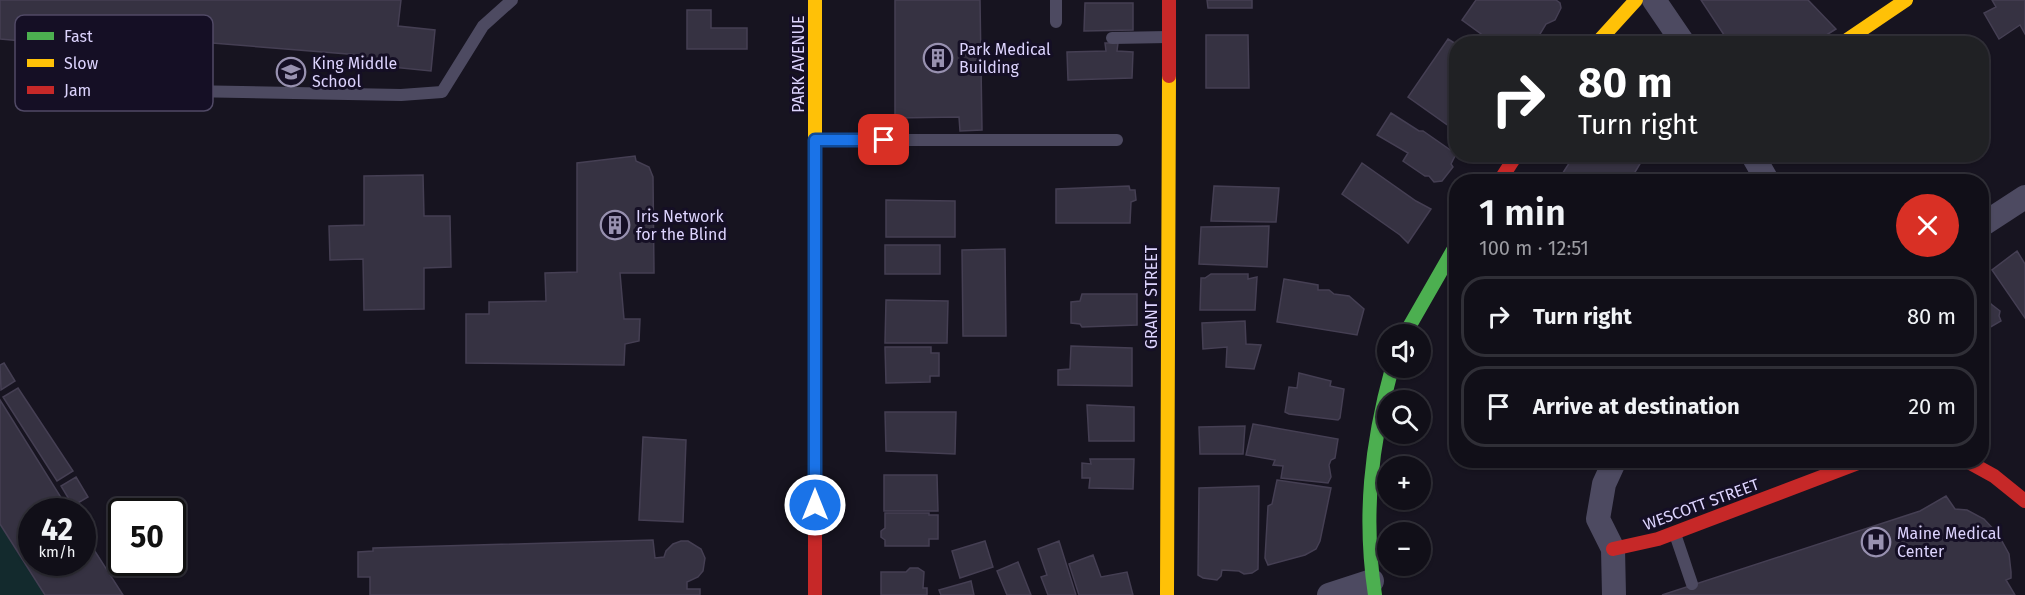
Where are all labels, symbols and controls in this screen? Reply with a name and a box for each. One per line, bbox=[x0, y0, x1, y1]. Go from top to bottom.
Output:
legend bbox=[15, 15, 213, 111]
street label: PARK AVENUE bbox=[789, 15, 808, 113]
text: Fast bbox=[64, 27, 93, 46]
place label: Park Medical Building bbox=[959, 40, 1051, 77]
building icon: Park Medical Building bbox=[922, 42, 954, 74]
text: Slow bbox=[64, 54, 99, 73]
place label: King Middle School bbox=[312, 54, 397, 91]
school or university icon: King Middle School bbox=[275, 56, 307, 88]
text: 80 m bbox=[1578, 58, 1672, 108]
icon: right bbox=[1479, 60, 1557, 138]
text: Jam bbox=[64, 81, 91, 100]
text: Turn right bbox=[1578, 109, 1698, 141]
pin bbox=[858, 114, 909, 165]
icon: arrive bbox=[867, 123, 900, 156]
text: 1 min bbox=[1479, 191, 1566, 235]
button: close bbox=[1896, 194, 1959, 257]
place label: Iris Network for the Blind bbox=[636, 207, 727, 244]
building icon: Iris Network for the Blind bbox=[599, 209, 631, 241]
text: 100 m · 12:51 bbox=[1479, 236, 1589, 260]
street label: GRANT STREET bbox=[1142, 244, 1161, 349]
icon: right bbox=[1482, 300, 1515, 333]
text: Turn right bbox=[1533, 303, 1632, 330]
text: 80 m bbox=[1907, 303, 1956, 330]
map controls bbox=[1377, 324, 1431, 576]
button: sound bbox=[1377, 324, 1431, 378]
button: search bbox=[1377, 390, 1431, 444]
icon: arrive bbox=[1482, 390, 1515, 423]
text: Arrive at destination bbox=[1533, 393, 1740, 420]
text: 20 m bbox=[1908, 393, 1956, 420]
button: + bbox=[1377, 456, 1431, 510]
position arrow bbox=[783, 473, 847, 537]
street label: WESCOTT STREET bbox=[1641, 474, 1762, 534]
speed limit sign: 50 bbox=[108, 498, 186, 576]
text: 42 bbox=[41, 512, 73, 548]
button: − bbox=[1377, 522, 1431, 576]
place label: Maine Medical Center bbox=[1897, 524, 2001, 561]
hospital icon: Maine Medical Center bbox=[1860, 526, 1892, 558]
text: km/h bbox=[38, 543, 76, 561]

